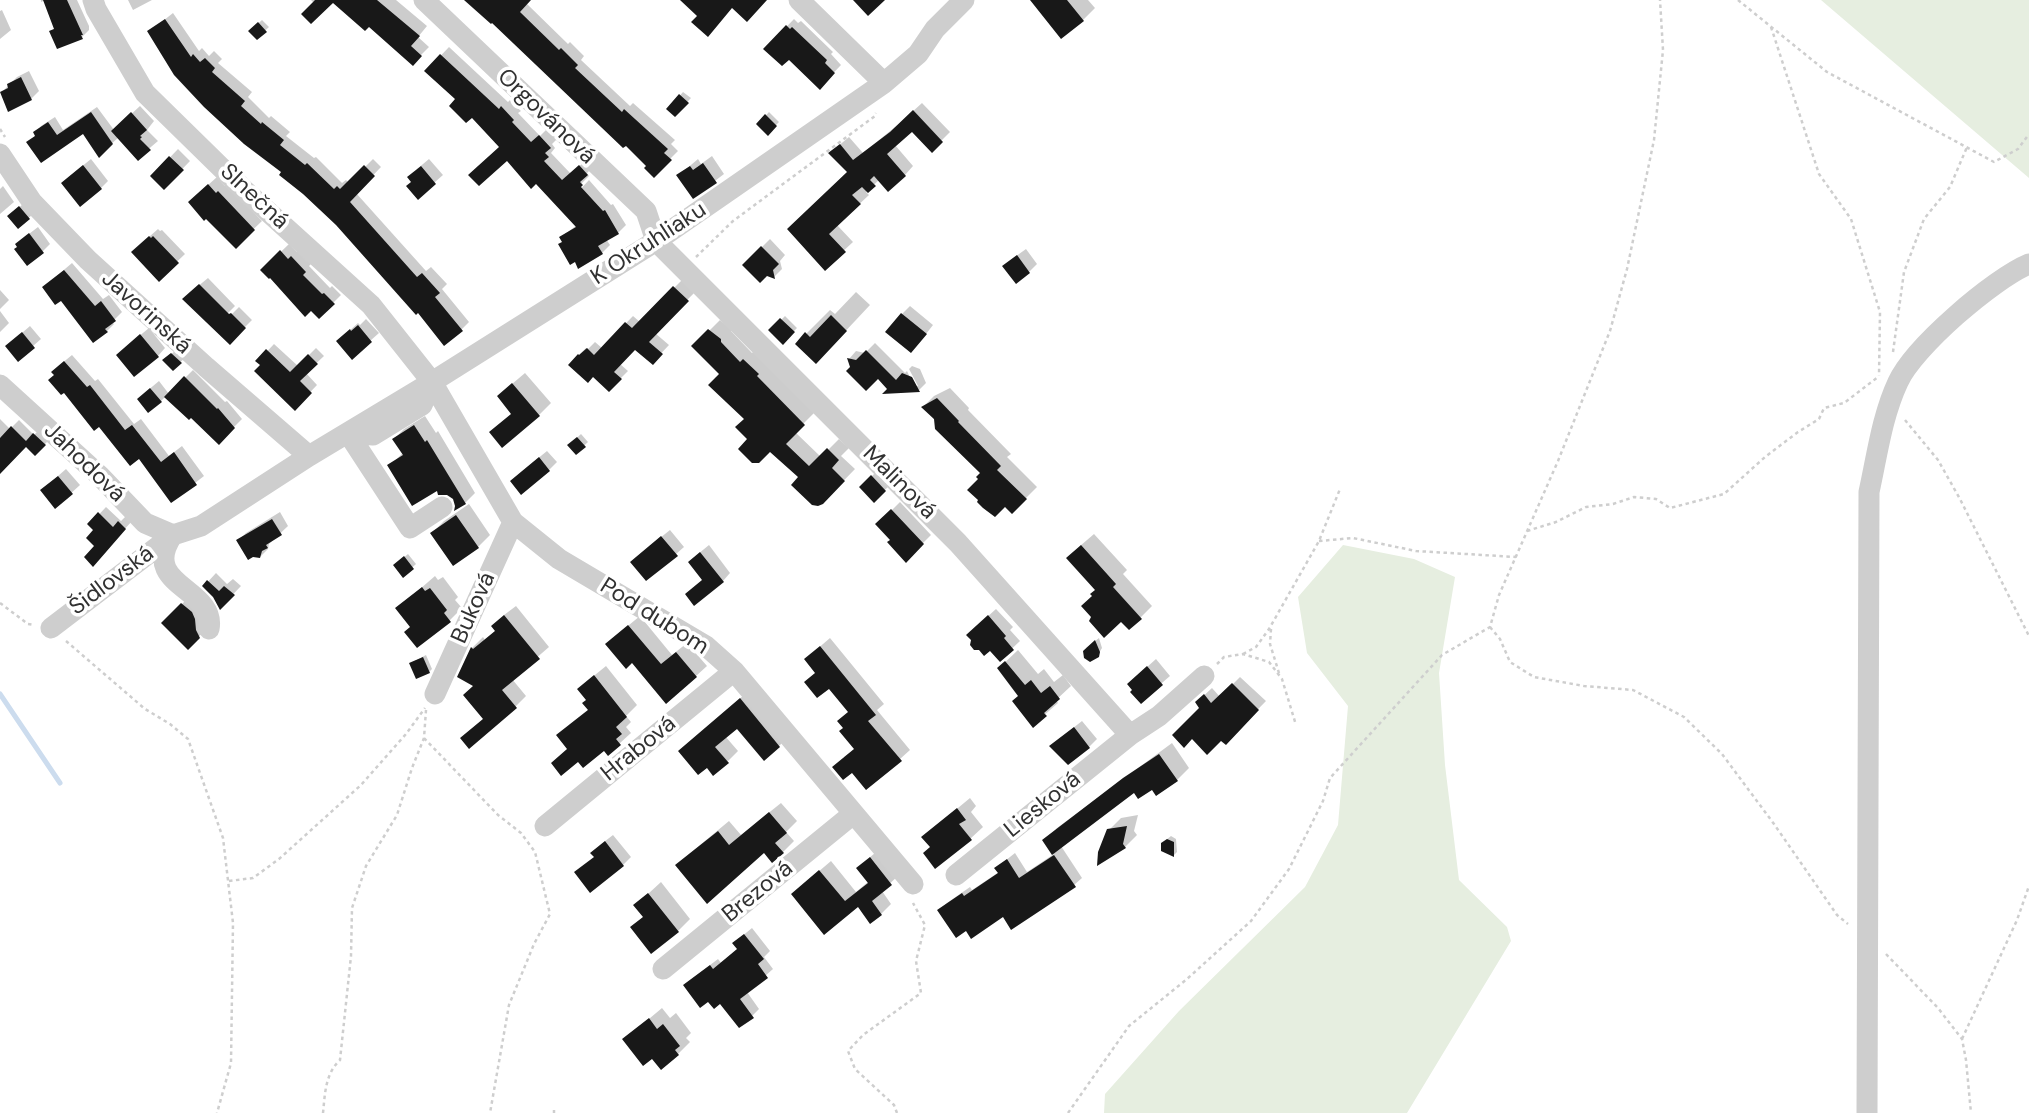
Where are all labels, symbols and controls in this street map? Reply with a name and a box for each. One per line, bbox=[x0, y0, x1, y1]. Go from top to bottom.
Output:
street label: Orgovánová bbox=[491, 63, 601, 171]
street label: Slnečná bbox=[214, 158, 294, 236]
street label: K Okruhliaku bbox=[586, 197, 712, 291]
street label: Javorinská bbox=[95, 265, 197, 361]
street label: Jahodová bbox=[38, 417, 130, 509]
street label: Malinová bbox=[856, 440, 942, 526]
street label: Šidlovská bbox=[64, 540, 160, 622]
street label: Buková bbox=[446, 568, 502, 648]
street label: Pod dubom bbox=[595, 573, 713, 661]
street label: Hrabová bbox=[596, 711, 682, 787]
street label: Liesková bbox=[999, 766, 1087, 844]
street label: Brezová bbox=[717, 855, 799, 929]

